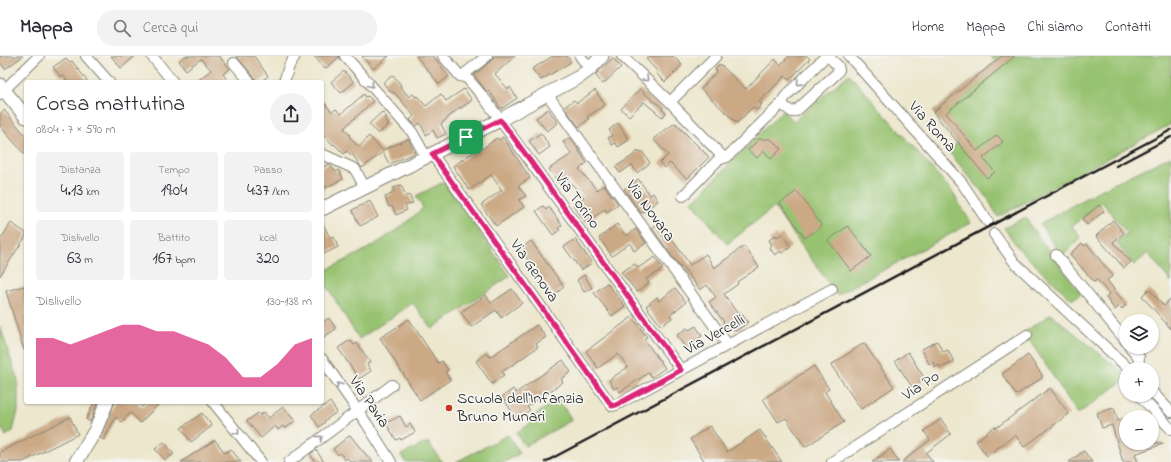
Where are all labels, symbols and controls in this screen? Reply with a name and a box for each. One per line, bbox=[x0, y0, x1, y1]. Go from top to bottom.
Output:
search box bbox=[97, 10, 377, 46]
text: Mappa bbox=[20, 14, 73, 41]
icon: search bbox=[111, 17, 133, 39]
text: Cerca qui bbox=[143, 17, 198, 39]
text: Home bbox=[912, 17, 944, 38]
text: Mappa bbox=[966, 17, 1005, 38]
text: Chi siamo bbox=[1027, 17, 1083, 38]
text: Contatti bbox=[1105, 17, 1151, 38]
one-way arrow bbox=[641, 74, 649, 82]
one-way arrow bbox=[796, 79, 804, 86]
one-way arrow bbox=[366, 81, 373, 88]
text: Corsa mattutina bbox=[36, 89, 185, 121]
button: share bbox=[270, 93, 312, 135]
street label: Via Roma bbox=[902, 95, 962, 158]
text: 08:04 · 7 × 590 m bbox=[36, 120, 116, 139]
pin bbox=[449, 120, 483, 154]
icon: arrive bbox=[455, 126, 477, 148]
text: Distanza bbox=[59, 162, 101, 178]
text: Tempo bbox=[158, 162, 190, 178]
text: Passo bbox=[254, 162, 282, 178]
street label: Via Torino bbox=[548, 167, 606, 234]
street label: Via Novara bbox=[619, 174, 681, 247]
text: 4.13 bbox=[60, 178, 83, 203]
text: 19:04 bbox=[161, 178, 187, 203]
text: 4:37 bbox=[247, 178, 269, 203]
text: km bbox=[83, 184, 100, 200]
text: /km bbox=[269, 184, 289, 200]
text: Dislivello bbox=[61, 230, 99, 246]
text: Battito bbox=[158, 230, 190, 246]
text: kcal bbox=[259, 230, 277, 246]
street label: Via Genova bbox=[503, 234, 565, 307]
text: 63 bbox=[67, 246, 82, 271]
text: 167 bbox=[153, 246, 172, 271]
text: 320 bbox=[257, 246, 279, 271]
text: m bbox=[82, 252, 93, 268]
text: bpm bbox=[172, 252, 195, 268]
text: Dislivello bbox=[36, 292, 81, 311]
text: 130–138 m bbox=[265, 292, 312, 311]
street label: Via Vercelli bbox=[679, 308, 750, 362]
map controls bbox=[1119, 314, 1159, 450]
button: layers bbox=[1119, 314, 1159, 354]
button: + bbox=[1119, 362, 1159, 402]
street label: Via Po bbox=[897, 365, 945, 408]
street label: Via Pavia bbox=[342, 370, 395, 433]
one-way arrow bbox=[337, 382, 344, 389]
place label: Scuola dell'Infanzia Bruno Munari bbox=[456, 387, 584, 429]
marker: Scuola dell'Infanzia Bruno Munari bbox=[444, 403, 454, 413]
button: − bbox=[1119, 410, 1159, 450]
one-way arrow bbox=[232, 427, 239, 435]
one-way arrow bbox=[316, 436, 323, 443]

